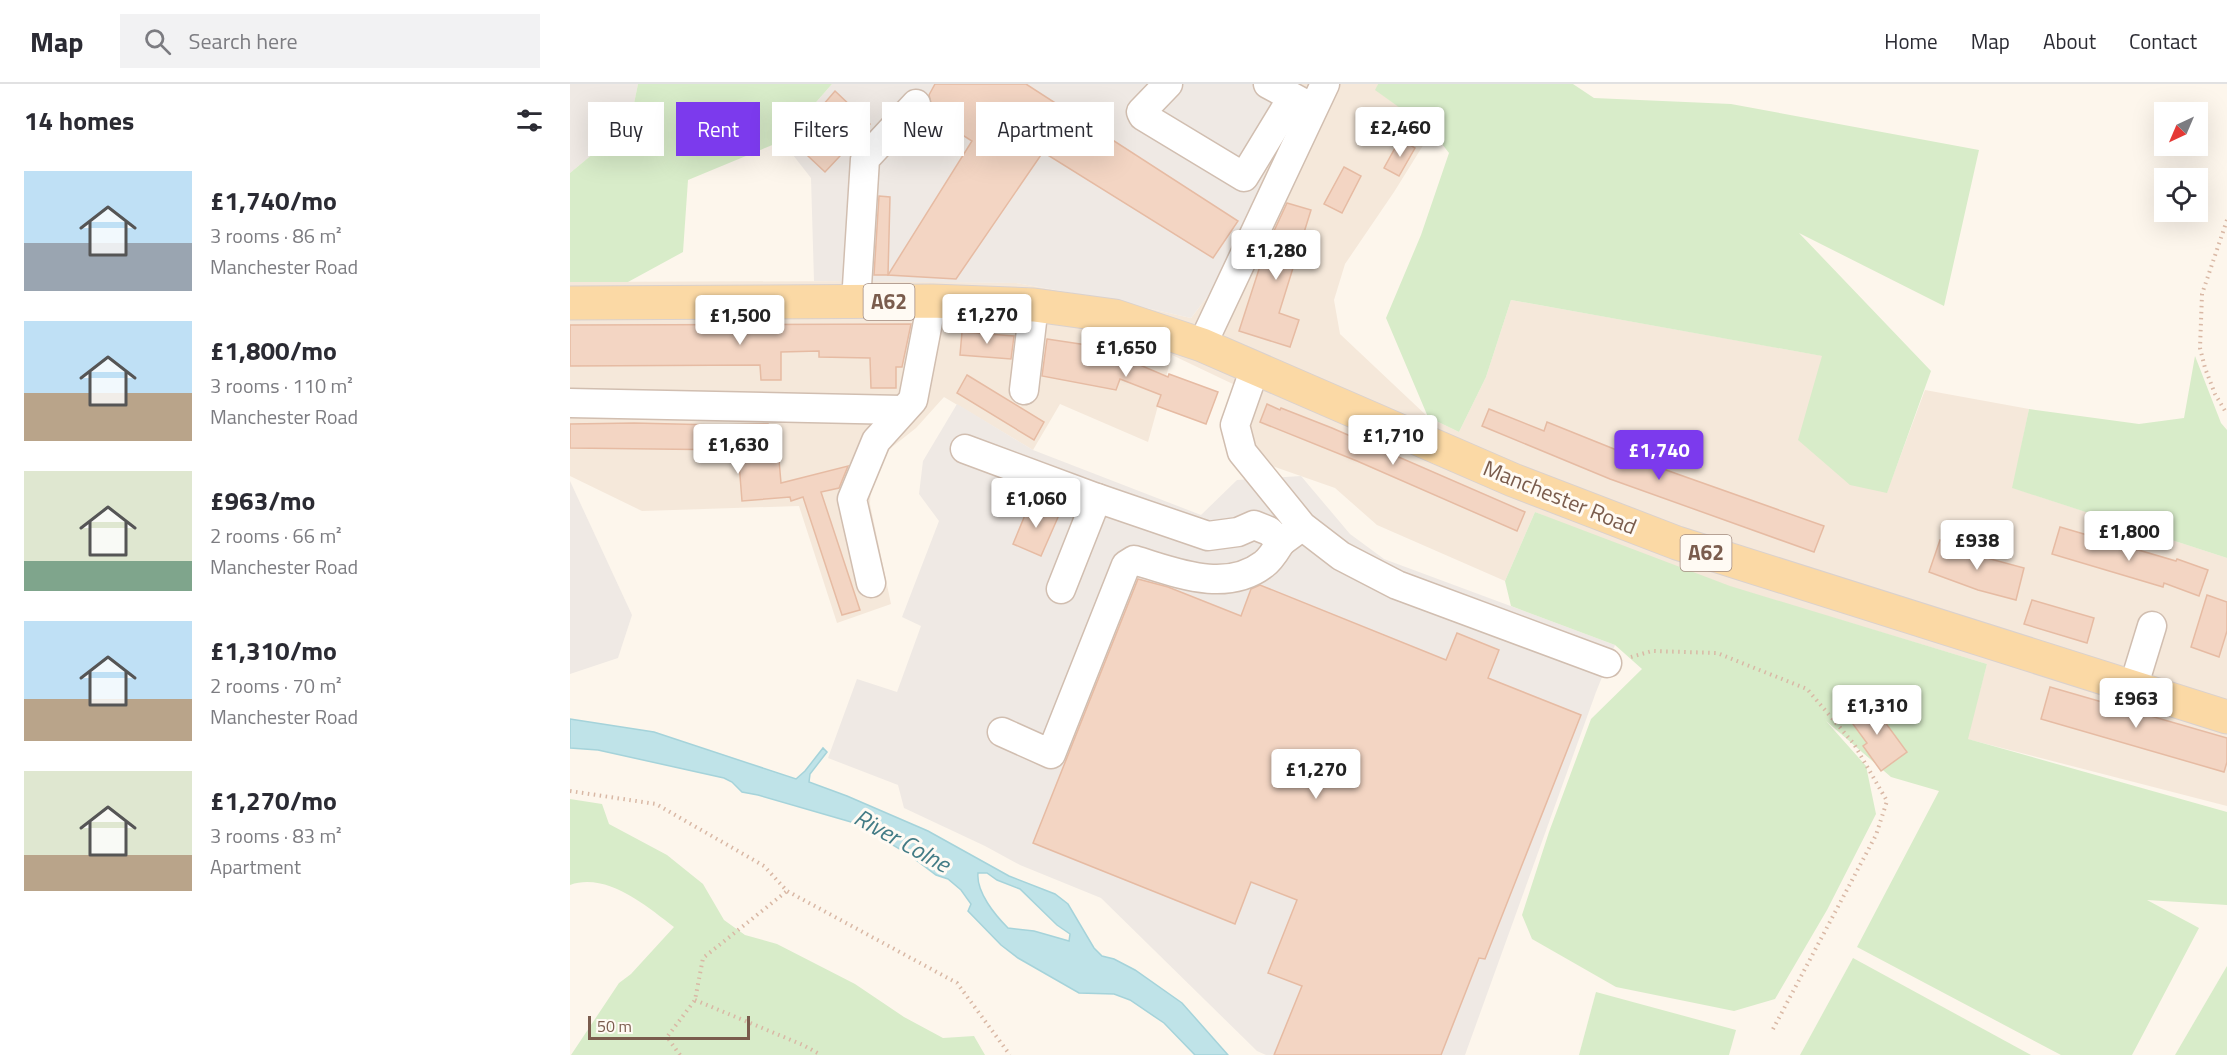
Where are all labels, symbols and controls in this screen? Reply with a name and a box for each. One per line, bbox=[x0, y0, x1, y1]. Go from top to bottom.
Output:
search box bbox=[120, 14, 540, 68]
text: Map bbox=[30, 20, 84, 63]
text: Search here bbox=[189, 24, 298, 58]
icon: search bbox=[141, 25, 174, 58]
text: Home bbox=[1884, 25, 1938, 57]
text: Map bbox=[1971, 25, 2010, 57]
text: About bbox=[2043, 25, 2096, 57]
text: Contact bbox=[2129, 25, 2197, 57]
text: 14 homes bbox=[24, 101, 134, 140]
chip: Buy bbox=[588, 102, 664, 156]
chip: Rent bbox=[676, 102, 760, 156]
chip: Filters bbox=[772, 102, 870, 156]
chip: New bbox=[882, 102, 964, 156]
chip: Apartment bbox=[976, 102, 1114, 156]
north arrow bbox=[2154, 102, 2208, 156]
map controls bbox=[2154, 102, 2208, 222]
icon: filters bbox=[513, 104, 546, 137]
pin: £2,460 bbox=[1351, 107, 1449, 158]
text: £2,460 bbox=[1369, 111, 1431, 142]
button: locate bbox=[2154, 168, 2208, 222]
text: £1,740/mo bbox=[210, 181, 337, 220]
icon: home bbox=[72, 195, 144, 267]
text: 3 rooms · 86 m² bbox=[210, 220, 342, 251]
pin: £1,280 bbox=[1227, 230, 1325, 281]
text: £1,280 bbox=[1245, 234, 1307, 265]
text: Manchester Road bbox=[210, 251, 358, 282]
road number: A62 bbox=[864, 284, 914, 320]
pin: £1,270 bbox=[938, 294, 1036, 345]
pin: £1,500 bbox=[691, 295, 789, 346]
text: £1,270 bbox=[956, 298, 1018, 329]
text: £1,500 bbox=[709, 299, 771, 330]
pin: £1,650 bbox=[1077, 327, 1175, 378]
text: £1,800/mo bbox=[210, 331, 337, 370]
text: £1,650 bbox=[1095, 331, 1157, 362]
icon: home bbox=[72, 345, 144, 417]
text: 3 rooms · 110 m² bbox=[210, 370, 353, 401]
text: Manchester Road bbox=[210, 401, 358, 432]
pin: £1,710 bbox=[1344, 415, 1442, 466]
text: £1,710 bbox=[1362, 419, 1424, 450]
pin: £1,630 bbox=[689, 424, 787, 475]
text: £1,630 bbox=[707, 428, 769, 459]
pin: £1,740 bbox=[1610, 430, 1708, 481]
text: £1,740 bbox=[1628, 434, 1690, 465]
street label: Manchester Road bbox=[1478, 451, 1642, 543]
pin: £1,060 bbox=[987, 478, 1085, 529]
text: £963/mo bbox=[210, 481, 315, 520]
text: £1,060 bbox=[1005, 482, 1067, 513]
icon: home bbox=[72, 495, 144, 567]
pin: £1,800 bbox=[2080, 511, 2178, 562]
text: £1,800 bbox=[2098, 515, 2160, 546]
text: 2 rooms · 66 m² bbox=[210, 520, 342, 551]
pin: £938 bbox=[1941, 520, 2013, 571]
text: £938 bbox=[1955, 524, 1999, 555]
road number: A62 bbox=[1680, 535, 1732, 571]
text: Manchester Road bbox=[210, 551, 358, 582]
text: £1,310/mo bbox=[210, 631, 337, 670]
icon: home bbox=[72, 645, 144, 717]
text: 2 rooms · 70 m² bbox=[210, 670, 342, 701]
pin: £963 bbox=[2100, 678, 2172, 729]
text: £963 bbox=[2114, 682, 2158, 713]
pin: £1,310 bbox=[1828, 685, 1926, 736]
text: £1,310 bbox=[1846, 689, 1908, 720]
text: Manchester Road bbox=[210, 701, 358, 732]
pin: £1,270 bbox=[1267, 749, 1365, 800]
text: £1,270 bbox=[1285, 753, 1347, 784]
text: £1,270/mo bbox=[210, 781, 337, 820]
icon: home bbox=[72, 795, 144, 867]
water label: River Colne bbox=[848, 799, 959, 882]
text: 3 rooms · 83 m² bbox=[210, 820, 342, 851]
text: Apartment bbox=[210, 851, 301, 882]
scale bar bbox=[588, 1013, 750, 1040]
text: 50 m bbox=[597, 1014, 632, 1038]

